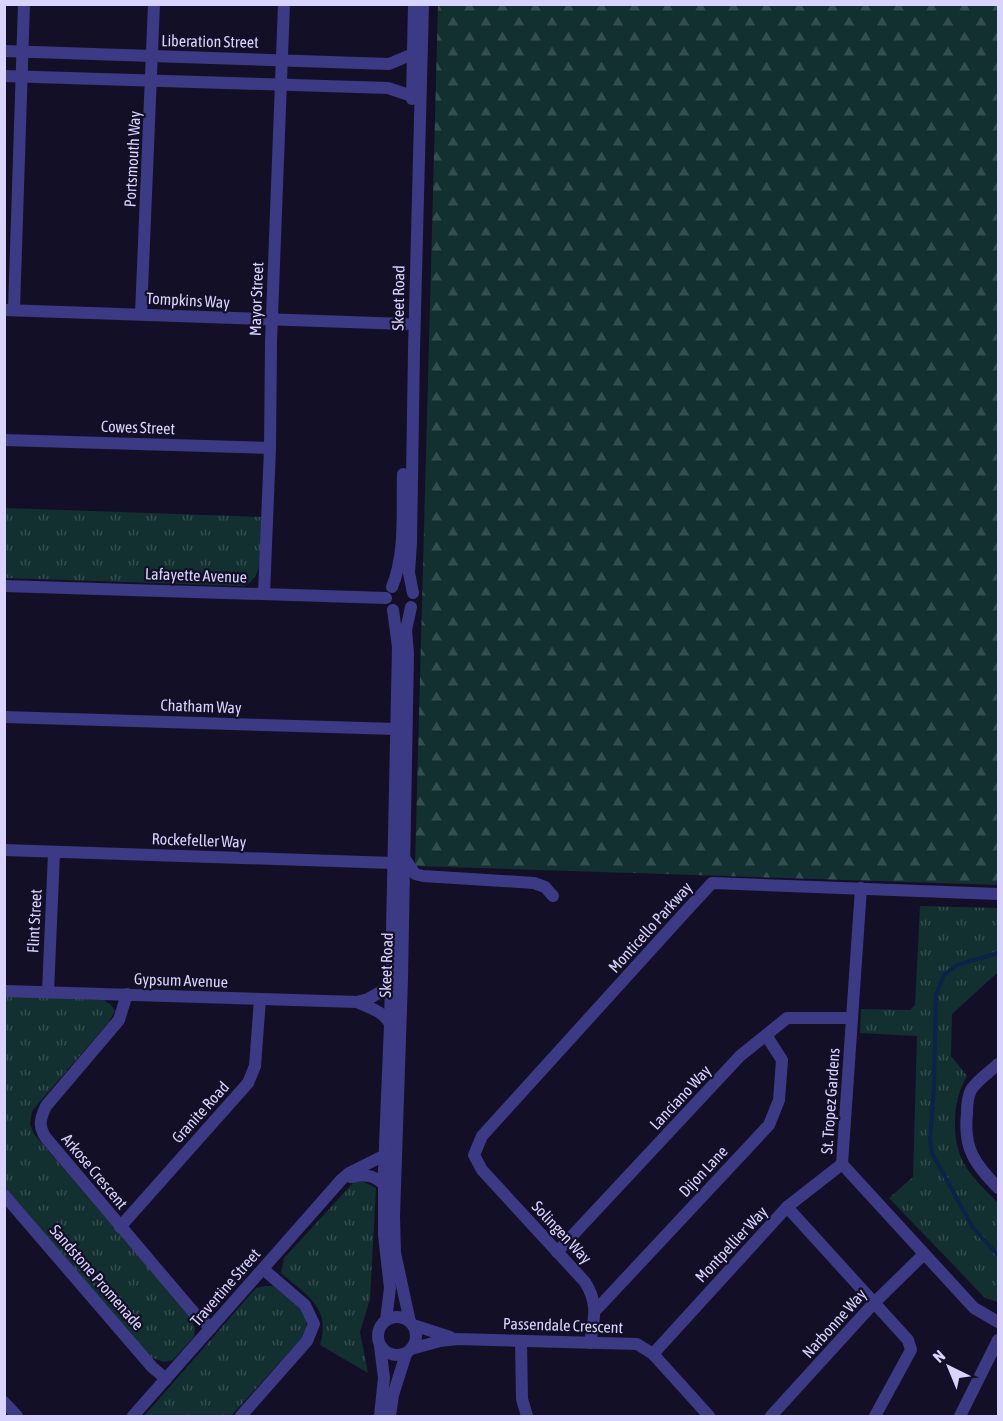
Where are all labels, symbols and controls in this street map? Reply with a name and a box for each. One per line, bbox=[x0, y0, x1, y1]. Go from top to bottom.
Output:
street label: Liberation Street bbox=[161, 31, 259, 51]
street label: Portsmouth Way bbox=[120, 110, 145, 208]
street label: Mayor Street bbox=[246, 261, 267, 336]
street label: Skeet Road bbox=[388, 265, 408, 331]
street label: Tompkins Way bbox=[146, 289, 231, 312]
street label: Cowes Street bbox=[101, 417, 176, 437]
street label: Lafayette Avenue bbox=[145, 564, 247, 587]
street label: Chatham Way bbox=[160, 696, 242, 717]
street label: Rockefeller Way bbox=[151, 829, 247, 852]
street label: Monticello Parkway bbox=[605, 878, 696, 977]
street label: Flint Street bbox=[23, 888, 45, 953]
street label: Skeet Road bbox=[376, 932, 396, 998]
street label: Gypsum Avenue bbox=[134, 969, 228, 992]
street label: St. Tropez Gardens bbox=[817, 1047, 844, 1155]
street label: Lanciano Way bbox=[646, 1061, 715, 1133]
street label: Granite Road bbox=[168, 1078, 232, 1146]
street label: Arkose Crescent bbox=[58, 1130, 132, 1212]
street label: Dijon Lane bbox=[675, 1142, 732, 1201]
street label: Solingen Way bbox=[528, 1197, 596, 1268]
street label: Montpellier Way bbox=[691, 1202, 772, 1286]
street label: Sandstone Promenade bbox=[46, 1221, 148, 1333]
street label: Travertine Street bbox=[186, 1244, 264, 1329]
street label: Narbonne Way bbox=[798, 1284, 871, 1362]
street label: Passendale Crescent bbox=[503, 1314, 624, 1336]
north arrow bbox=[919, 1337, 979, 1397]
text: N bbox=[929, 1346, 948, 1366]

